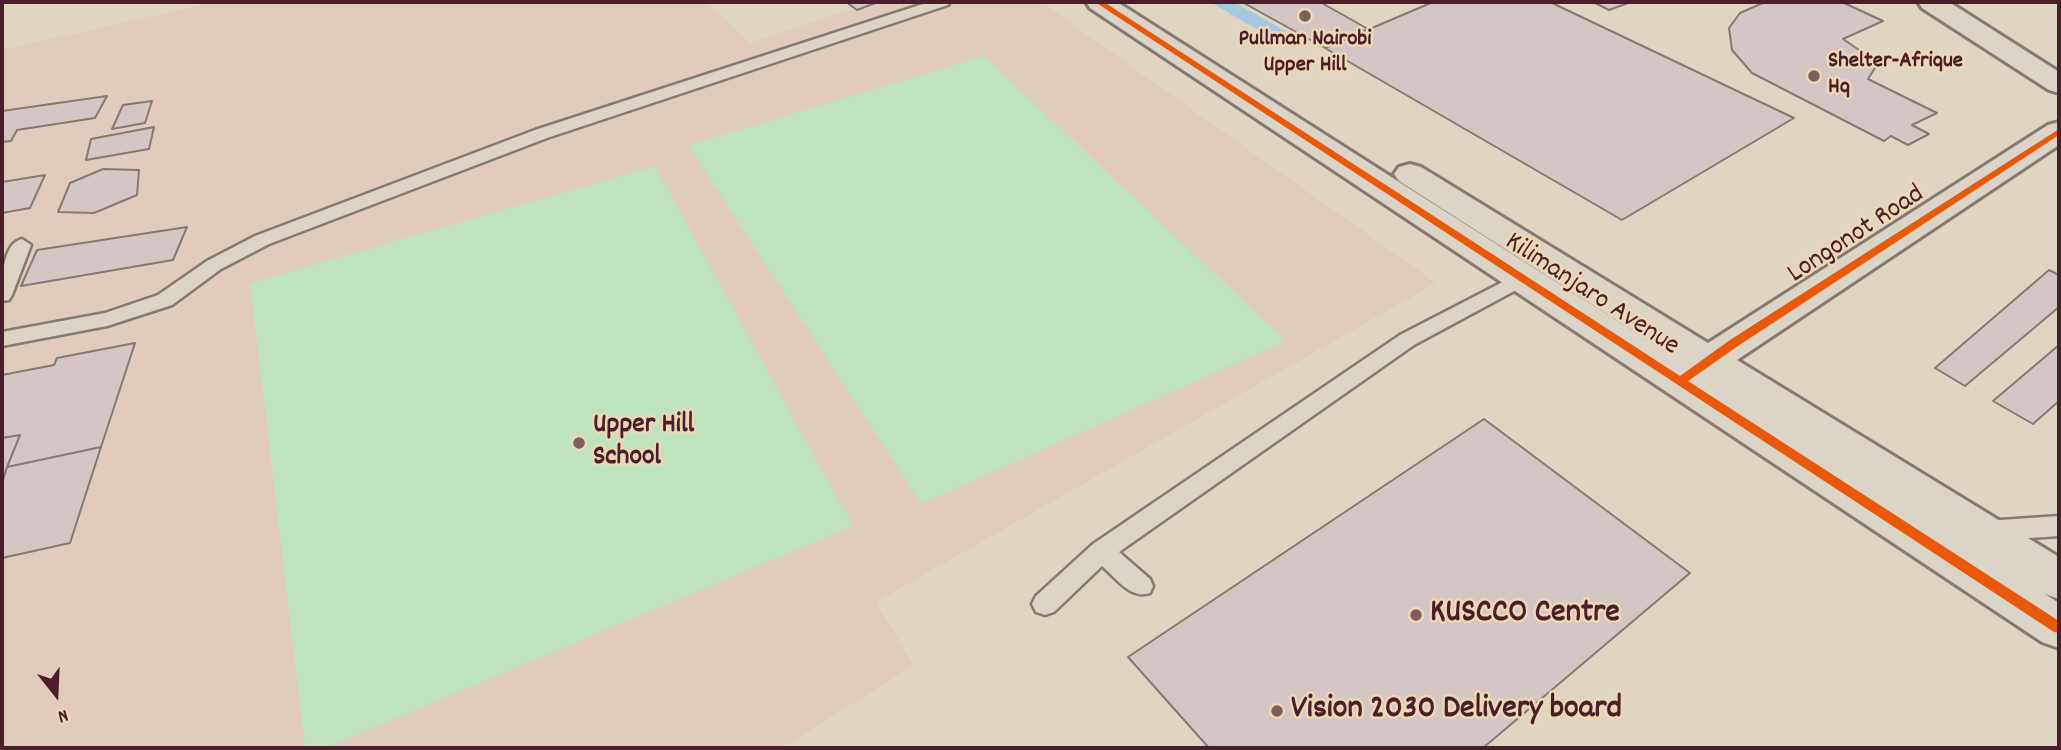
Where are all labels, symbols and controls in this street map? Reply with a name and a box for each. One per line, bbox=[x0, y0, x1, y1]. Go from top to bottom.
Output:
marker: Pullman Nairobi Upper Hill bbox=[1297, 8, 1313, 24]
place label: Pullman Nairobi Upper Hill bbox=[1238, 27, 1372, 81]
place label: Shelter-Afrique Hq bbox=[1828, 49, 1963, 103]
marker: Shelter-Afrique Hq bbox=[1806, 68, 1822, 84]
street label: Longonot Road bbox=[1782, 179, 1932, 293]
street label: Kilimanjaro Avenue bbox=[1497, 227, 1685, 365]
place label: Upper Hill School bbox=[593, 410, 694, 476]
marker: Upper Hill School bbox=[571, 435, 587, 451]
place label: KUSCCO Centre bbox=[1430, 595, 1620, 635]
marker: KUSCCO Centre bbox=[1408, 607, 1424, 623]
north arrow bbox=[21, 659, 91, 729]
place label: Vision 2030 Delivery board bbox=[1291, 691, 1622, 731]
text: N bbox=[54, 700, 71, 729]
marker: Vision 2030 Delivery board bbox=[1269, 703, 1285, 719]

